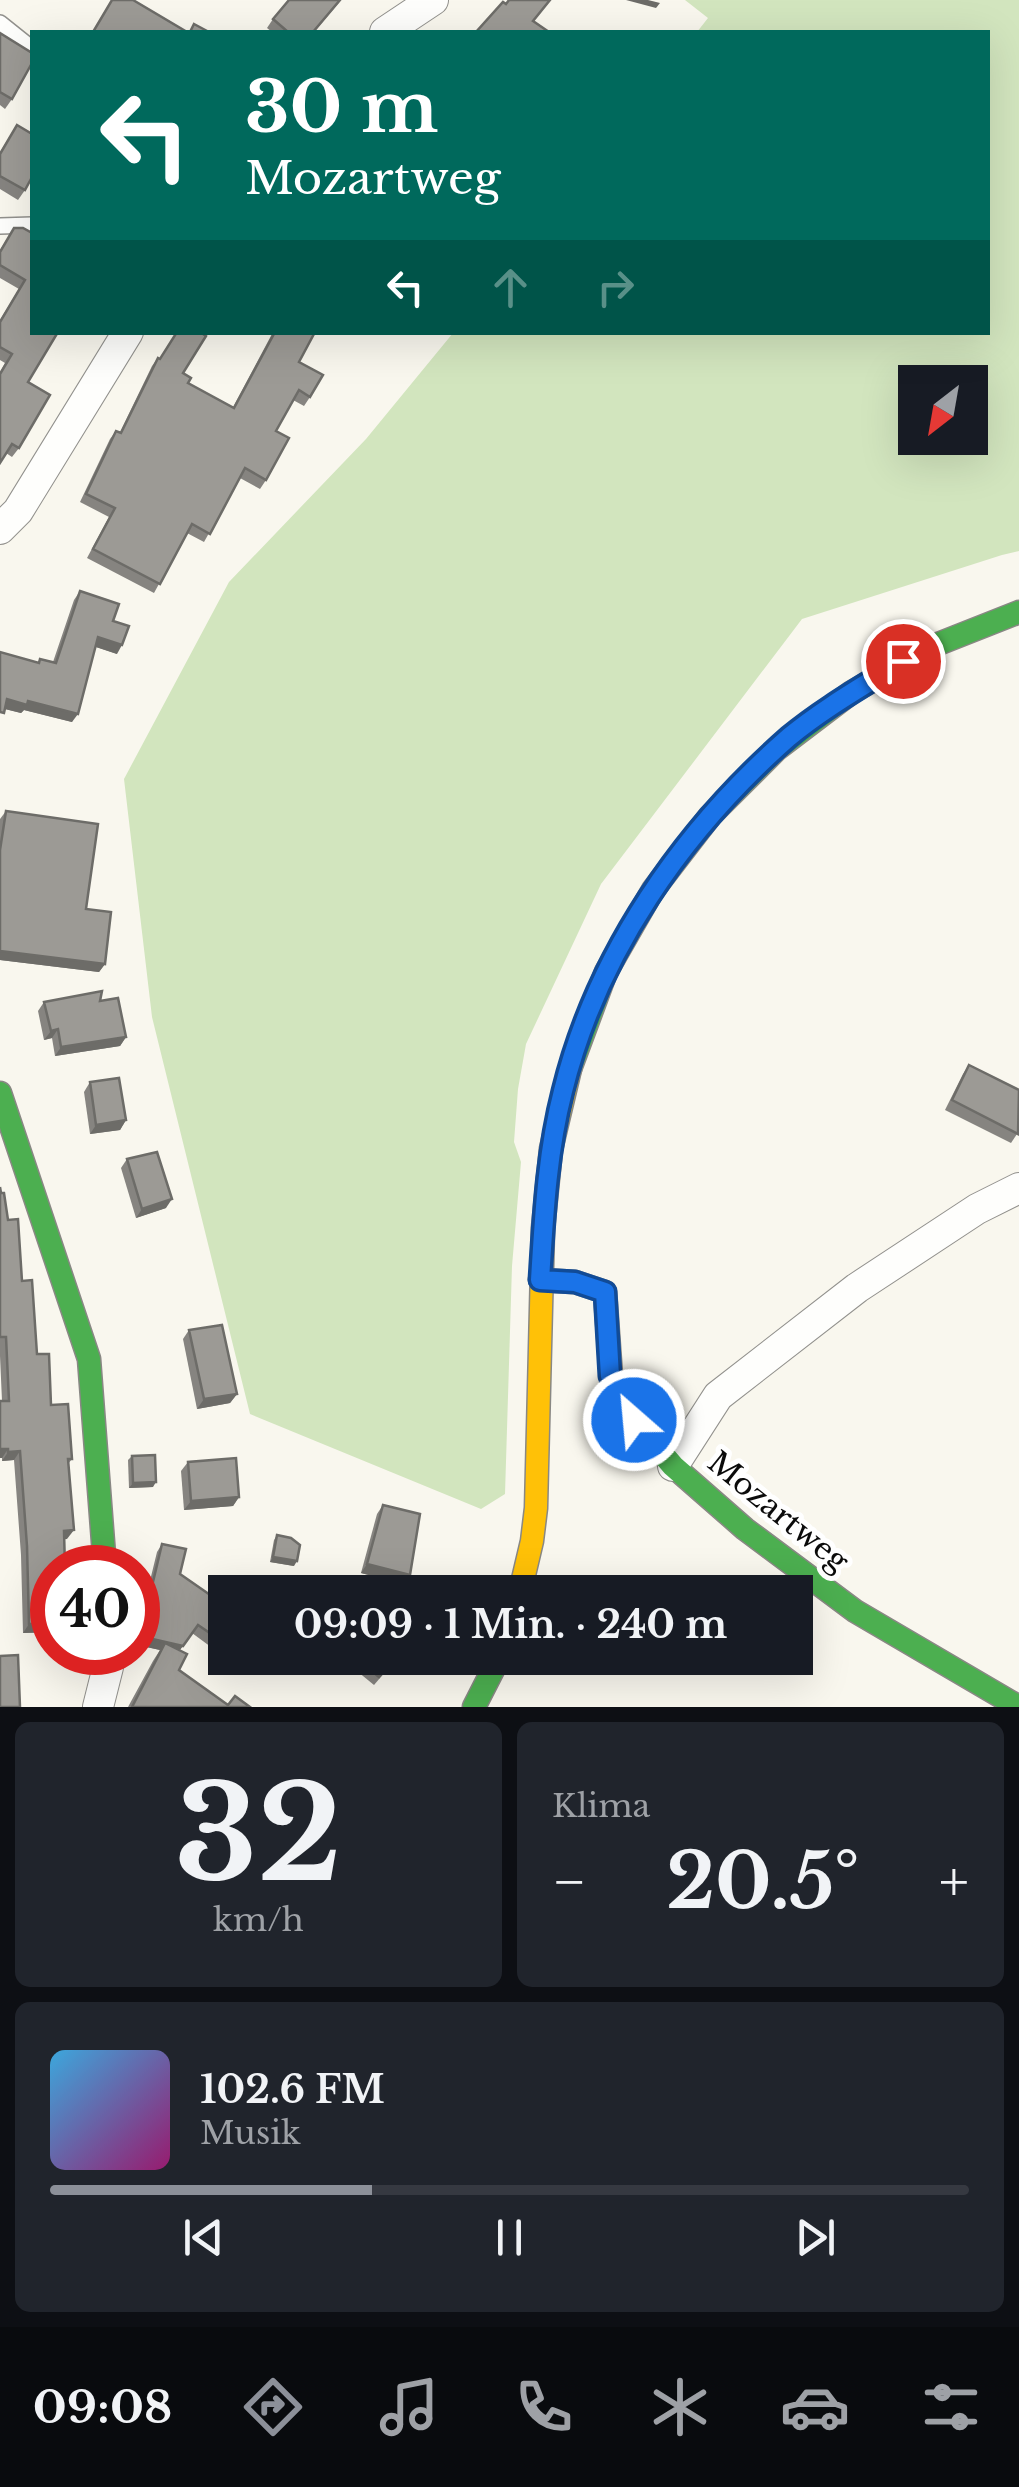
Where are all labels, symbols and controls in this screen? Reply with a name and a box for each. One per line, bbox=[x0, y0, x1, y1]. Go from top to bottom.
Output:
text: 30 m bbox=[245, 64, 438, 151]
icon: left bbox=[80, 70, 210, 200]
text: Mozartweg bbox=[245, 150, 501, 206]
icon: left bbox=[378, 260, 433, 315]
icon: ahead bbox=[483, 260, 538, 315]
icon: right bbox=[588, 260, 643, 315]
north arrow bbox=[898, 365, 988, 455]
map controls bbox=[898, 365, 988, 455]
pin bbox=[861, 619, 946, 704]
icon: arrive bbox=[876, 634, 931, 689]
position arrow bbox=[582, 1368, 686, 1472]
street label: Mozartweg bbox=[700, 1444, 857, 1580]
speed limit sign: 40 bbox=[30, 1545, 160, 1675]
text: 09:09 · 1 Min. · 240 m bbox=[294, 1601, 727, 1648]
text: 32 bbox=[175, 1754, 342, 1915]
text: Klima bbox=[552, 1786, 650, 1826]
text: 20.5° bbox=[666, 1835, 859, 1928]
text: − bbox=[552, 1848, 587, 1916]
text: + bbox=[939, 1848, 969, 1916]
text: km/h bbox=[213, 1900, 304, 1940]
text: 102.6 FM bbox=[200, 2066, 385, 2113]
text: Musik bbox=[200, 2113, 301, 2153]
icon: previous bbox=[176, 2210, 231, 2265]
icon: pause bbox=[482, 2210, 537, 2265]
icon: next bbox=[788, 2210, 843, 2265]
icon: directions bbox=[238, 2372, 308, 2442]
icon: music bbox=[374, 2372, 444, 2442]
icon: phone bbox=[509, 2372, 579, 2442]
icon: climate bbox=[645, 2372, 715, 2442]
icon: car bbox=[780, 2372, 850, 2442]
icon: filters bbox=[916, 2372, 986, 2442]
text: 09:08 bbox=[33, 2379, 172, 2435]

